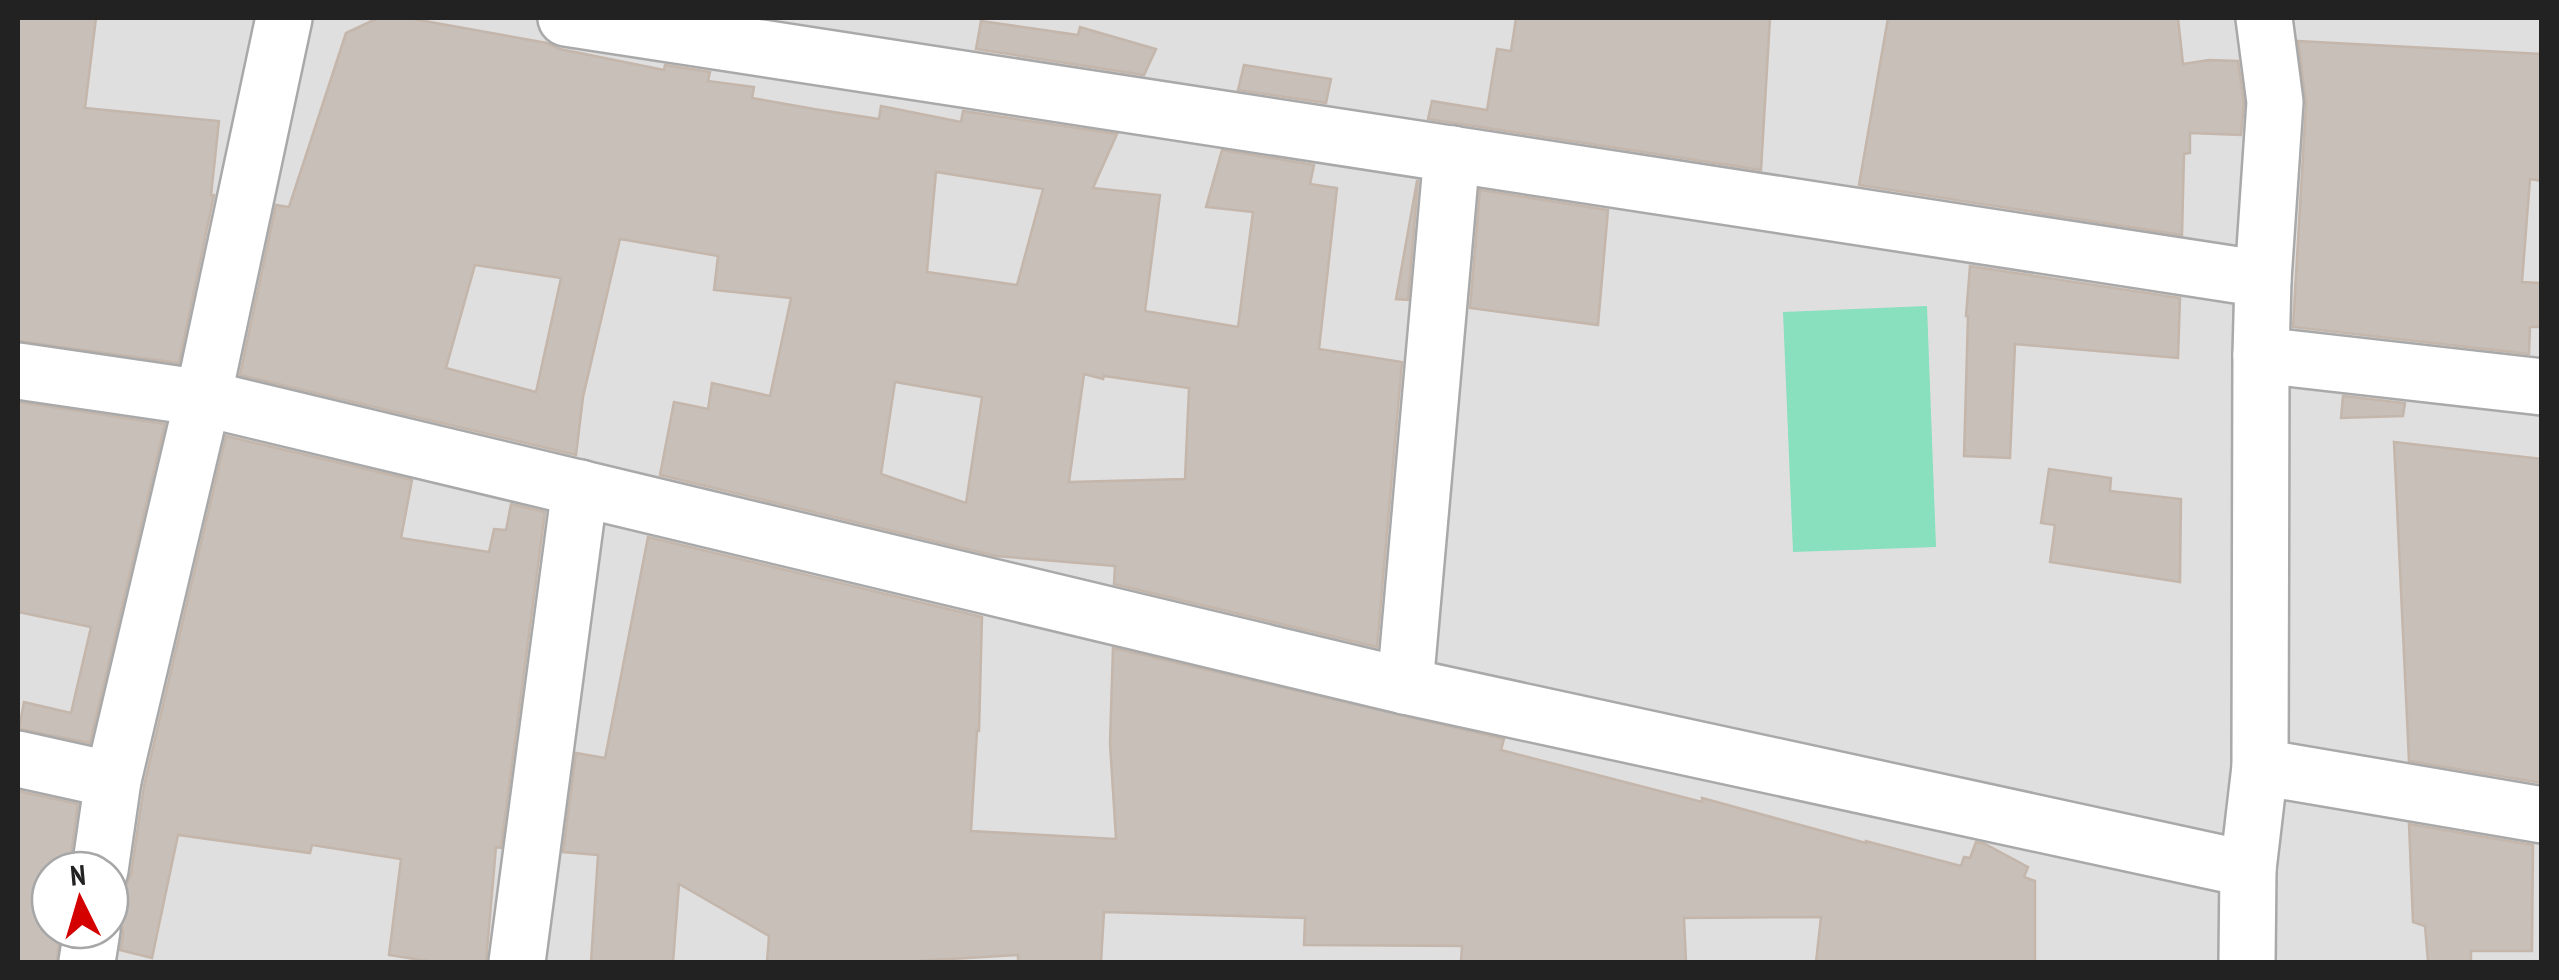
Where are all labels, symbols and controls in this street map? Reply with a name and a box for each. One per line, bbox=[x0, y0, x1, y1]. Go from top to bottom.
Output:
north arrow bbox=[30, 850, 130, 950]
text: N bbox=[69, 856, 87, 894]

